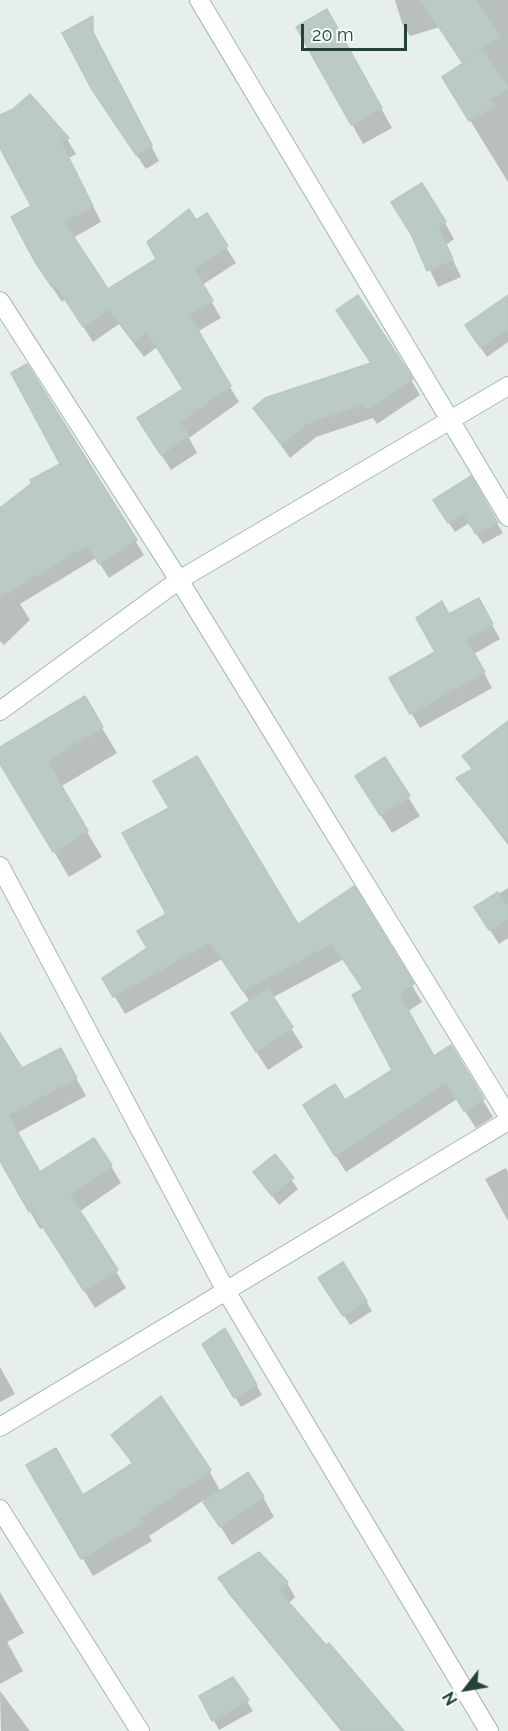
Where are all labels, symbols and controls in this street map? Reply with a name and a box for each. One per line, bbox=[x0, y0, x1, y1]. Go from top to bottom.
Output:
scale bar bbox=[304, 12, 410, 50]
text: 20 m bbox=[312, 24, 354, 45]
north arrow bbox=[436, 1659, 496, 1719]
text: N bbox=[439, 1688, 461, 1709]

